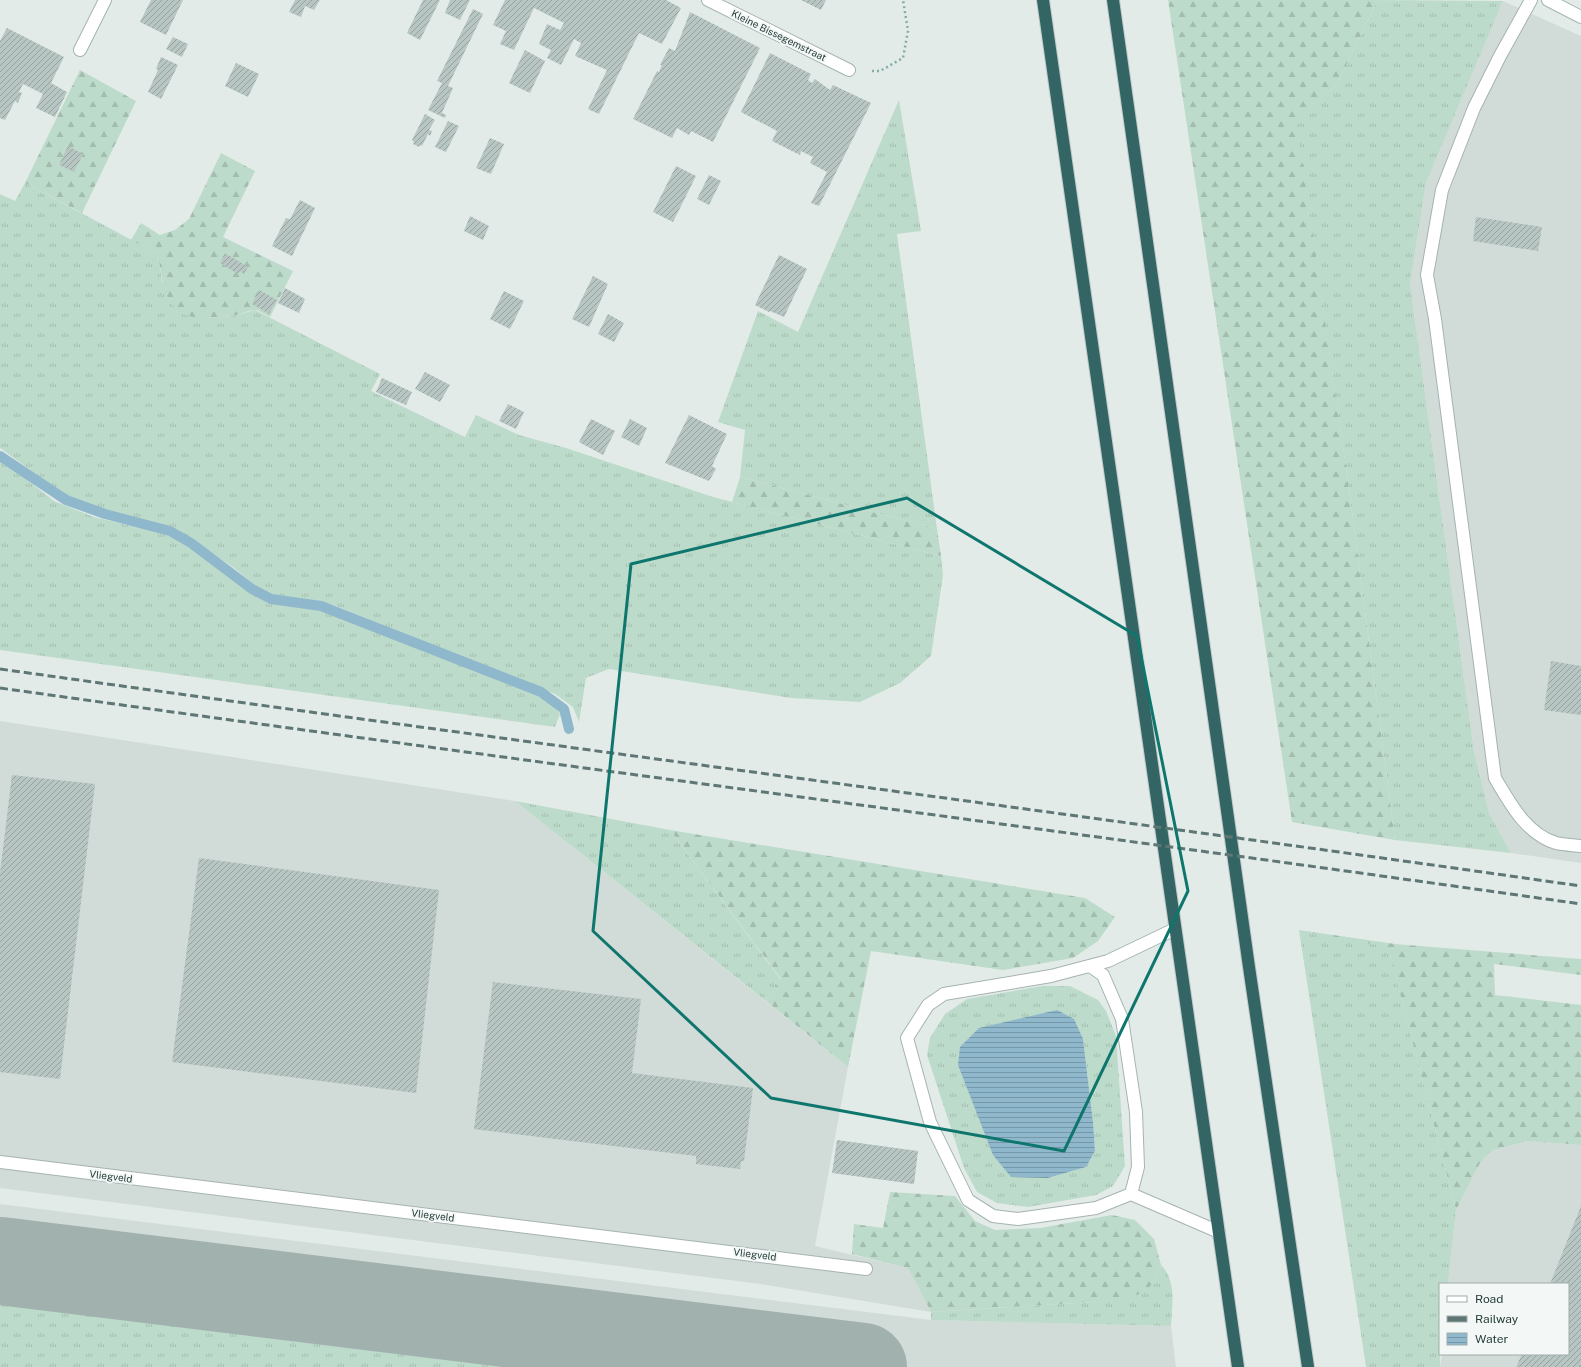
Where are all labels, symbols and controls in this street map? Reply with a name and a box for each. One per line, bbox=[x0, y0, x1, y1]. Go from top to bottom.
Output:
street label: Kleine Bissegemstraat bbox=[730, 7, 829, 63]
street label: Vliegveld bbox=[89, 1167, 133, 1185]
street label: Vliegveld bbox=[411, 1206, 455, 1224]
street label: Vliegveld bbox=[733, 1245, 777, 1263]
legend bbox=[1439, 1283, 1569, 1355]
text: Road bbox=[1475, 1292, 1503, 1306]
text: Railway bbox=[1475, 1312, 1519, 1326]
text: Water bbox=[1475, 1332, 1509, 1346]

